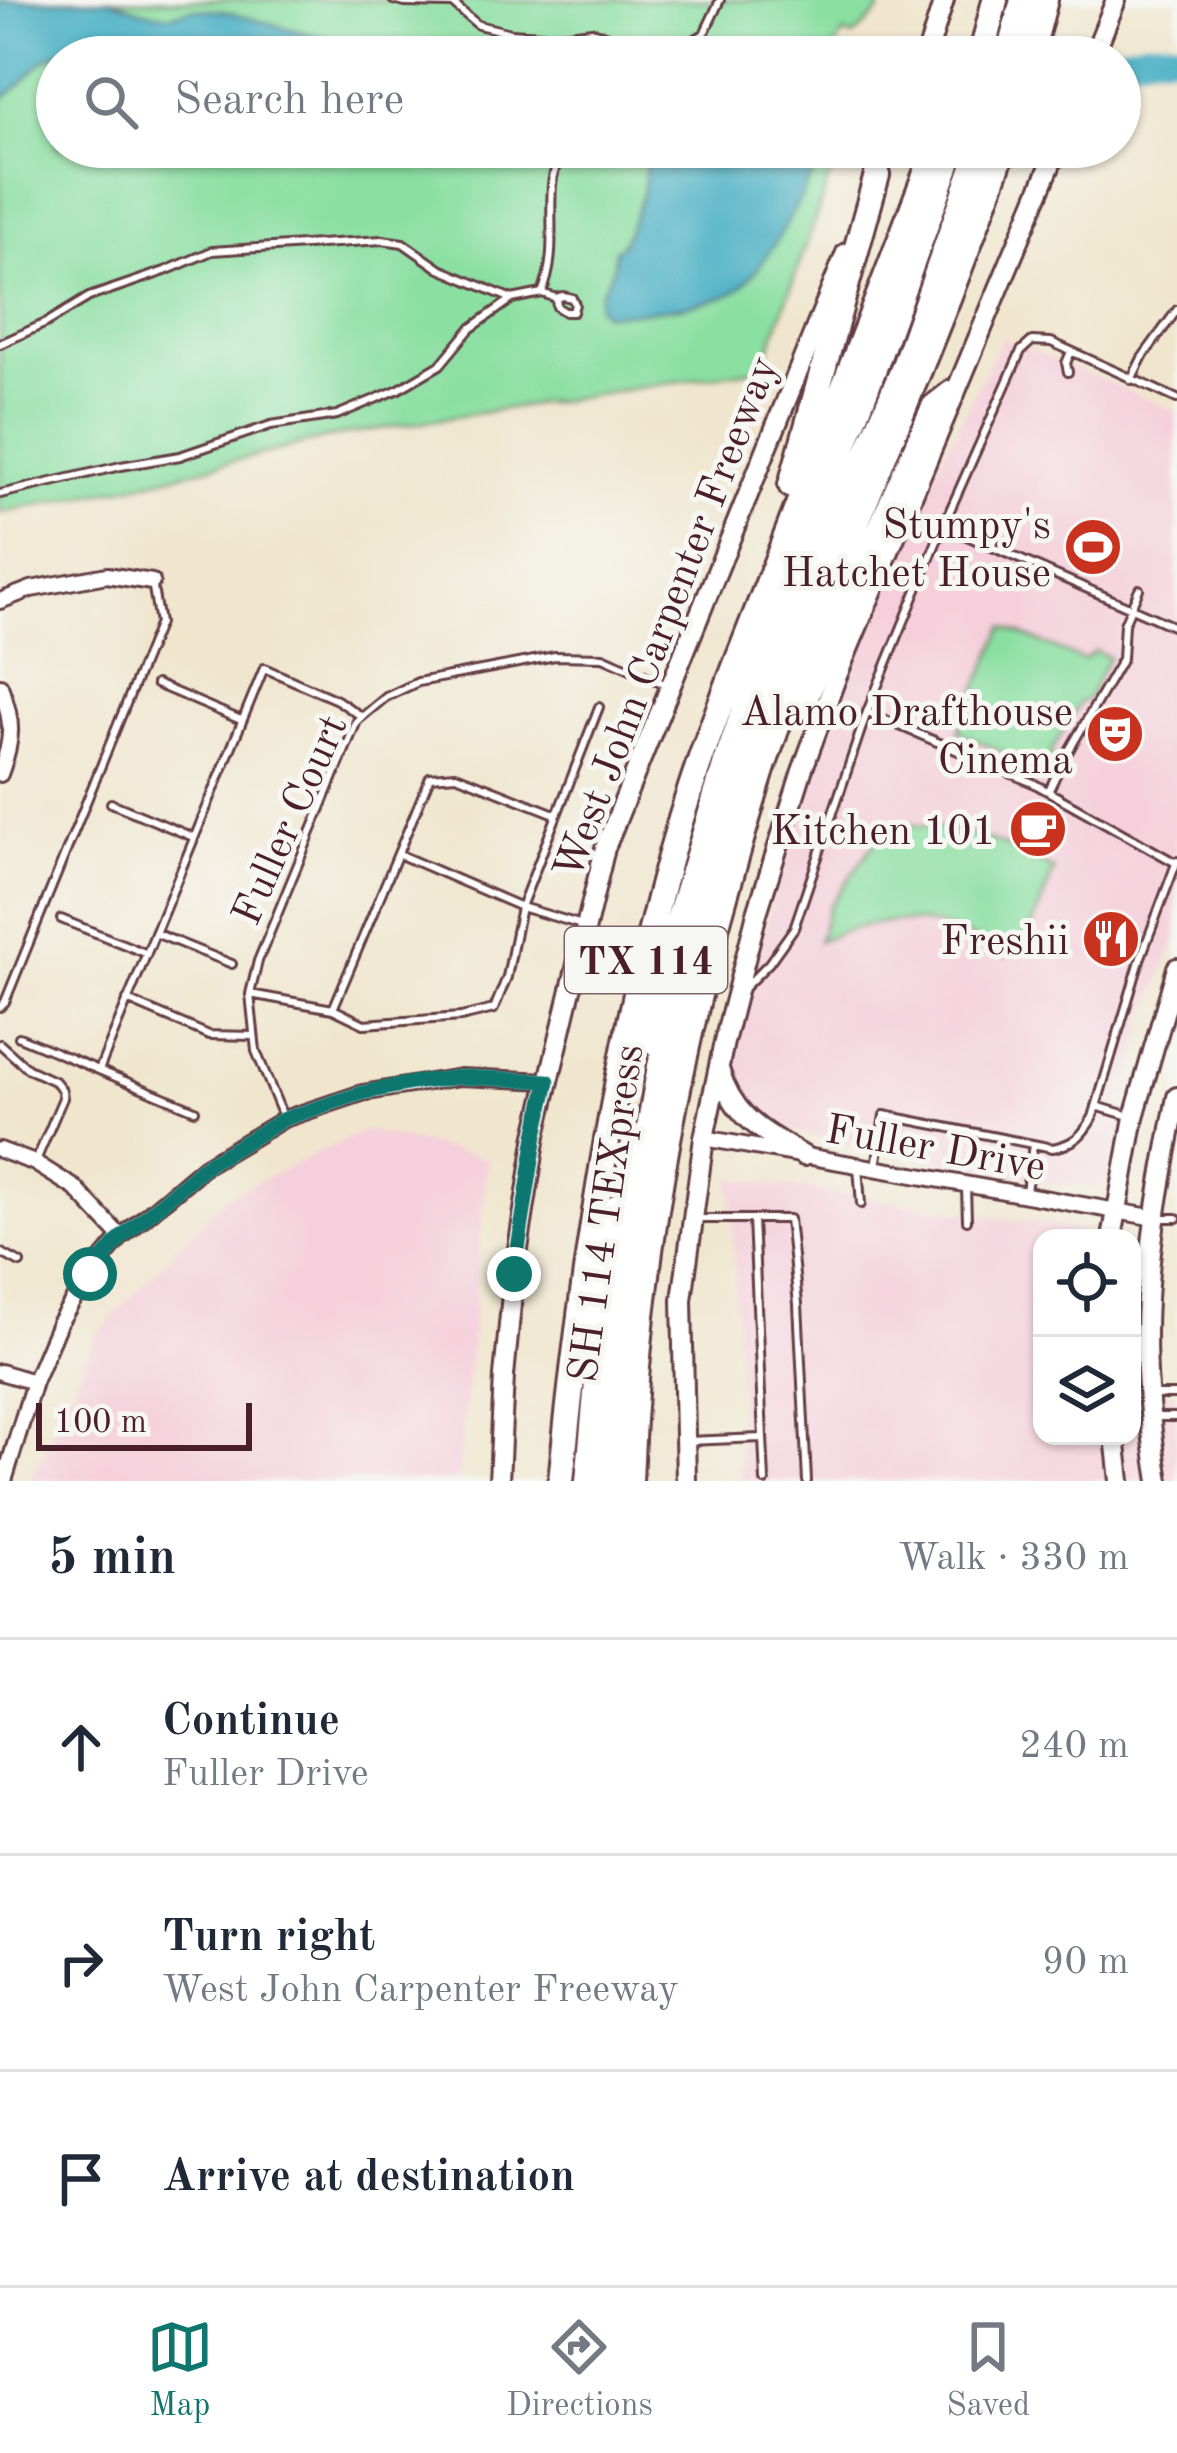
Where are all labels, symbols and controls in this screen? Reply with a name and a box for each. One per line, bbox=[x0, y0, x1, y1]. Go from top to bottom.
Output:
search box bbox=[36, 36, 1141, 168]
icon: search bbox=[78, 69, 144, 135]
text: Search here bbox=[174, 79, 404, 124]
street label: West John Carpenter Freeway bbox=[548, 351, 787, 886]
place label: Stumpy's Hatchet House bbox=[782, 506, 1051, 596]
sports icon: Stumpy's Hatchet House bbox=[1062, 516, 1124, 578]
place label: Alamo Drafthouse Cinema bbox=[740, 693, 1073, 783]
theatre icon: Alamo Drafthouse Cinema bbox=[1084, 703, 1146, 765]
street label: Fuller Court bbox=[227, 709, 357, 932]
cafe icon: Kitchen 101 bbox=[1007, 798, 1069, 860]
place label: Kitchen 101 bbox=[770, 812, 996, 854]
restaurant icon: Freshii bbox=[1080, 908, 1142, 970]
place label: Freshii bbox=[940, 922, 1069, 964]
road number: TX 114 bbox=[565, 927, 727, 993]
street label: SH 114 TEXpress bbox=[563, 1042, 652, 1385]
street label: Fuller Drive bbox=[822, 1110, 1049, 1190]
map controls bbox=[1033, 1229, 1141, 1445]
button: locate bbox=[1033, 1229, 1141, 1337]
route start bbox=[63, 1247, 117, 1301]
route end bbox=[487, 1247, 541, 1301]
button: layers bbox=[1033, 1337, 1141, 1445]
scale bar bbox=[36, 1397, 252, 1450]
text: 100 m bbox=[54, 1407, 147, 1440]
text: 5 min bbox=[48, 1534, 176, 1585]
text: Walk · 330 m bbox=[898, 1539, 1129, 1578]
text: Continue bbox=[162, 1700, 340, 1745]
icon: ahead bbox=[48, 1714, 114, 1780]
text: 240 m bbox=[1019, 1727, 1129, 1766]
text: Fuller Drive bbox=[162, 1755, 369, 1794]
text: Turn right bbox=[162, 1916, 375, 1961]
icon: right bbox=[48, 1930, 114, 1996]
text: 90 m bbox=[1042, 1943, 1129, 1982]
text: West John Carpenter Freeway bbox=[162, 1971, 679, 2010]
icon: arrive bbox=[48, 2146, 114, 2212]
text: Arrive at destination bbox=[162, 2156, 575, 2201]
tab: Map bbox=[147, 2314, 213, 2427]
tab: Directions bbox=[506, 2314, 653, 2427]
tab: Saved bbox=[946, 2314, 1030, 2427]

